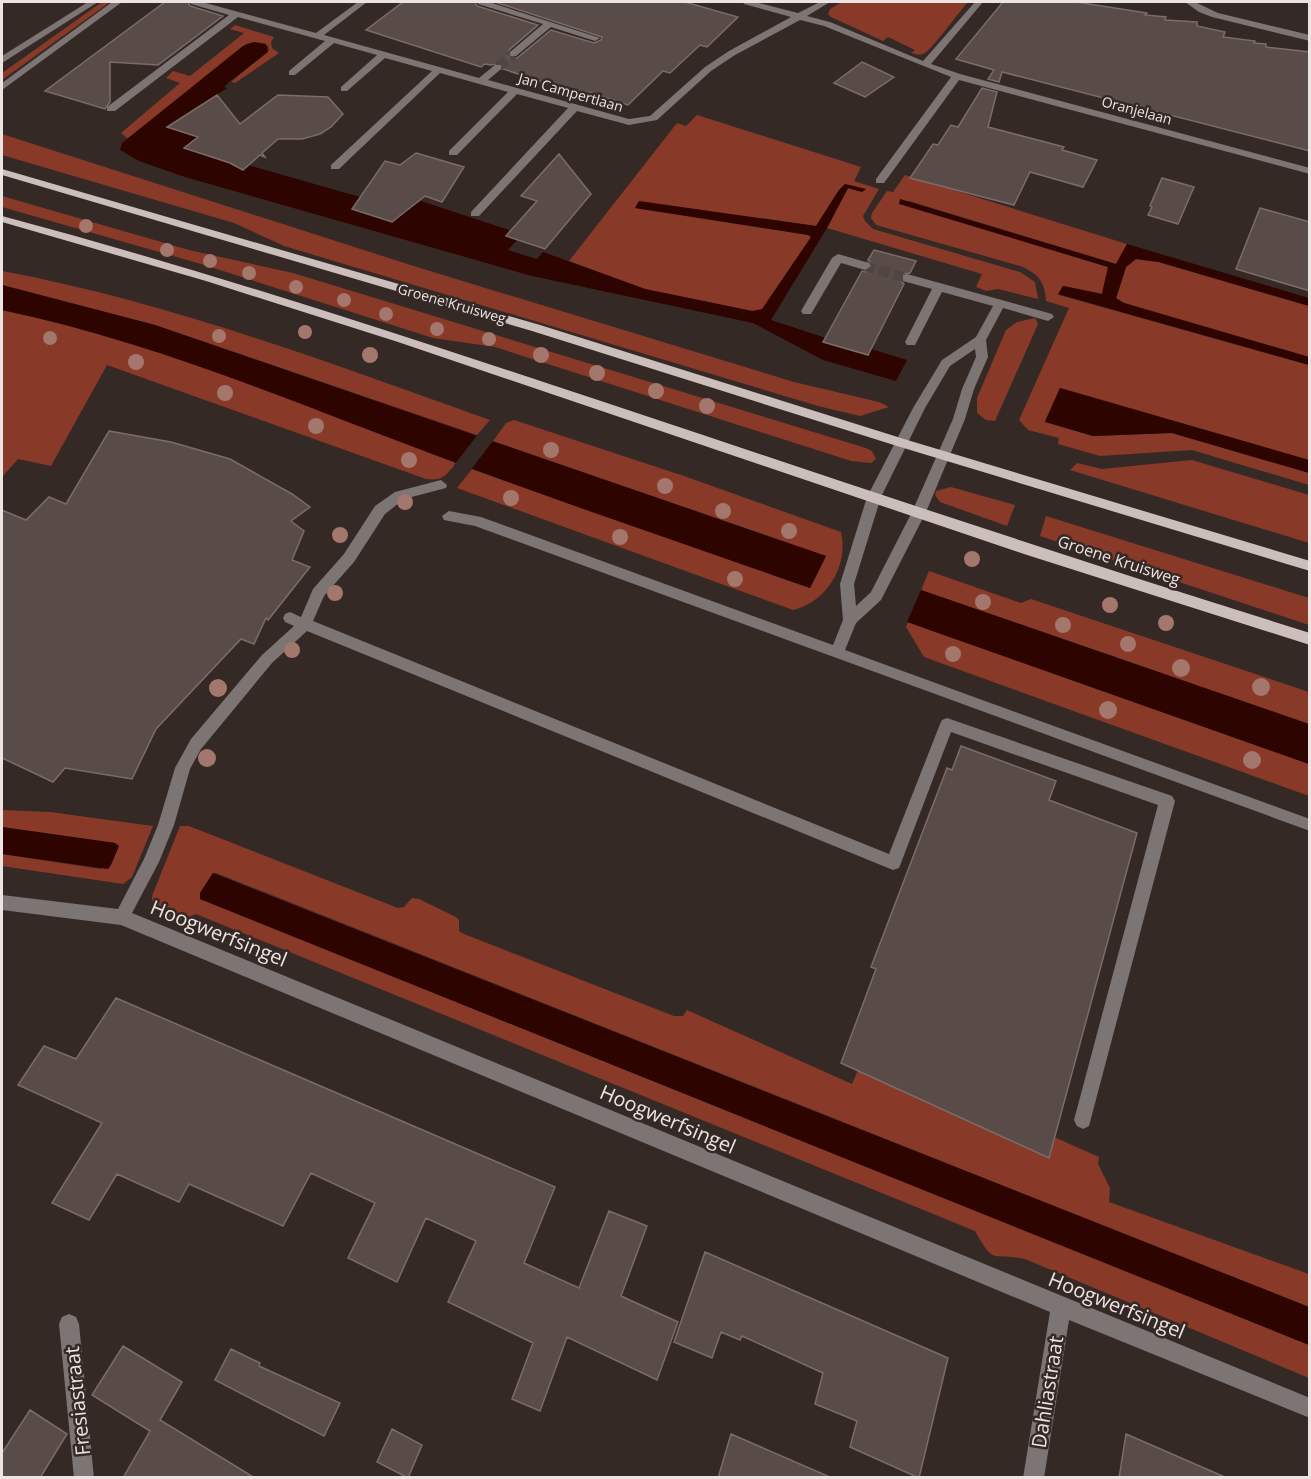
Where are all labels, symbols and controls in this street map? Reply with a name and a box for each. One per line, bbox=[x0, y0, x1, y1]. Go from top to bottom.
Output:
street label: Jan Campertlaan bbox=[514, 67, 626, 116]
street label: Oranjelaan bbox=[1100, 91, 1174, 129]
street label: Groene Kruisweg bbox=[396, 278, 509, 328]
street label: Groene Kruisweg bbox=[1055, 530, 1183, 590]
street label: Hoogwerfsingel bbox=[147, 893, 291, 973]
street label: Hoogwerfsingel bbox=[596, 1078, 740, 1160]
street label: Hoogwerfsingel bbox=[1045, 1265, 1189, 1345]
street label: Dahliastraat bbox=[1025, 1334, 1069, 1450]
street label: Fresiastraat bbox=[58, 1345, 96, 1457]

